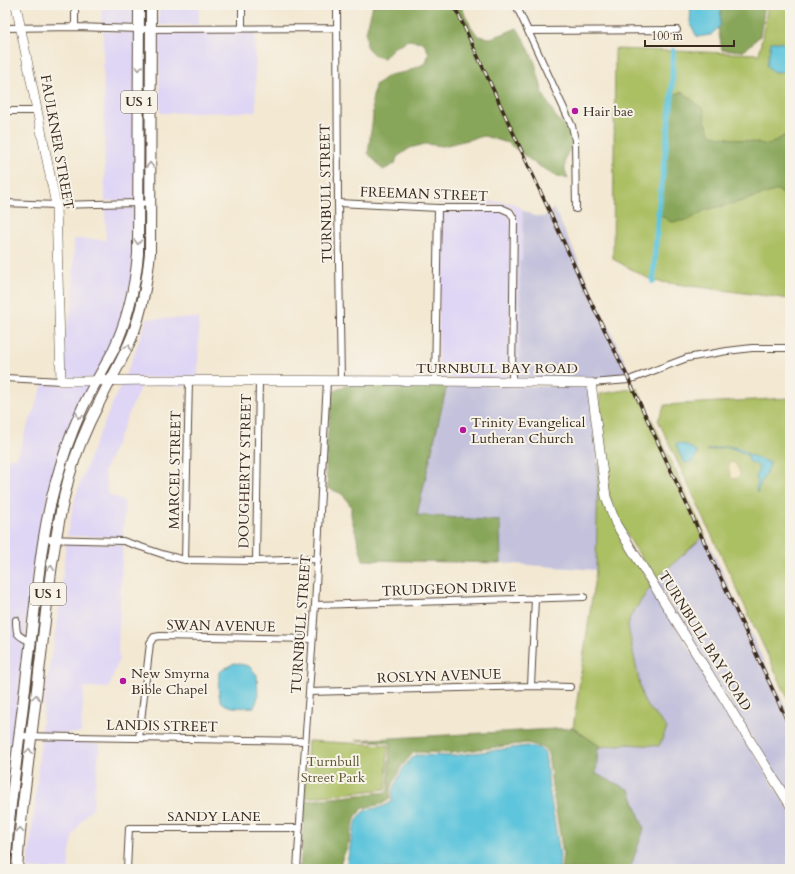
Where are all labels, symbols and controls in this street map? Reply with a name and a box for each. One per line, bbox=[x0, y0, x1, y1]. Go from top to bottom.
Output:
scale bar bbox=[645, 22, 734, 48]
text: 100 m bbox=[651, 28, 684, 44]
one-way arrow bbox=[135, 65, 143, 71]
street label: FAULKNER STREET bbox=[36, 73, 78, 211]
road number: US 1 bbox=[121, 91, 157, 113]
place label: Hair bae bbox=[583, 102, 633, 121]
marker: Hair bae bbox=[570, 106, 580, 116]
street label: TURNBULL STREET bbox=[315, 123, 337, 263]
one-way arrow bbox=[146, 162, 155, 168]
street label: FREEMAN STREET bbox=[360, 182, 488, 206]
one-way arrow bbox=[134, 239, 142, 245]
one-way arrow bbox=[123, 343, 131, 351]
street label: TURNBULL BAY ROAD bbox=[416, 359, 578, 378]
street label: DOUGHERTY STREET bbox=[234, 393, 256, 549]
street label: MARCEL STREET bbox=[164, 410, 186, 530]
one-way arrow bbox=[76, 412, 84, 420]
place label: Trinity Evangelical Lutheran Church bbox=[471, 413, 586, 448]
marker: Trinity Evangelical Lutheran Church bbox=[458, 425, 468, 435]
street label: TURNBULL STREET bbox=[287, 554, 315, 694]
one-way arrow bbox=[47, 565, 56, 571]
street label: TURNBULL BAY ROAD bbox=[654, 567, 756, 715]
street label: TRUDGEON DRIVE bbox=[381, 577, 517, 601]
road number: US 1 bbox=[30, 583, 66, 605]
street label: SWAN AVENUE bbox=[166, 616, 276, 636]
place label: New Smyrna Bible Chapel bbox=[131, 664, 210, 699]
street label: ROSLYN AVENUE bbox=[377, 664, 502, 688]
marker: New Smyrna Bible Chapel bbox=[118, 676, 128, 686]
one-way arrow bbox=[31, 694, 40, 700]
street label: LANDIS STREET bbox=[106, 716, 218, 736]
one-way arrow bbox=[24, 748, 33, 755]
park label: Turnbull Street Park bbox=[301, 752, 366, 787]
street label: SANDY LANE bbox=[167, 807, 261, 826]
one-way arrow bbox=[16, 827, 25, 833]

